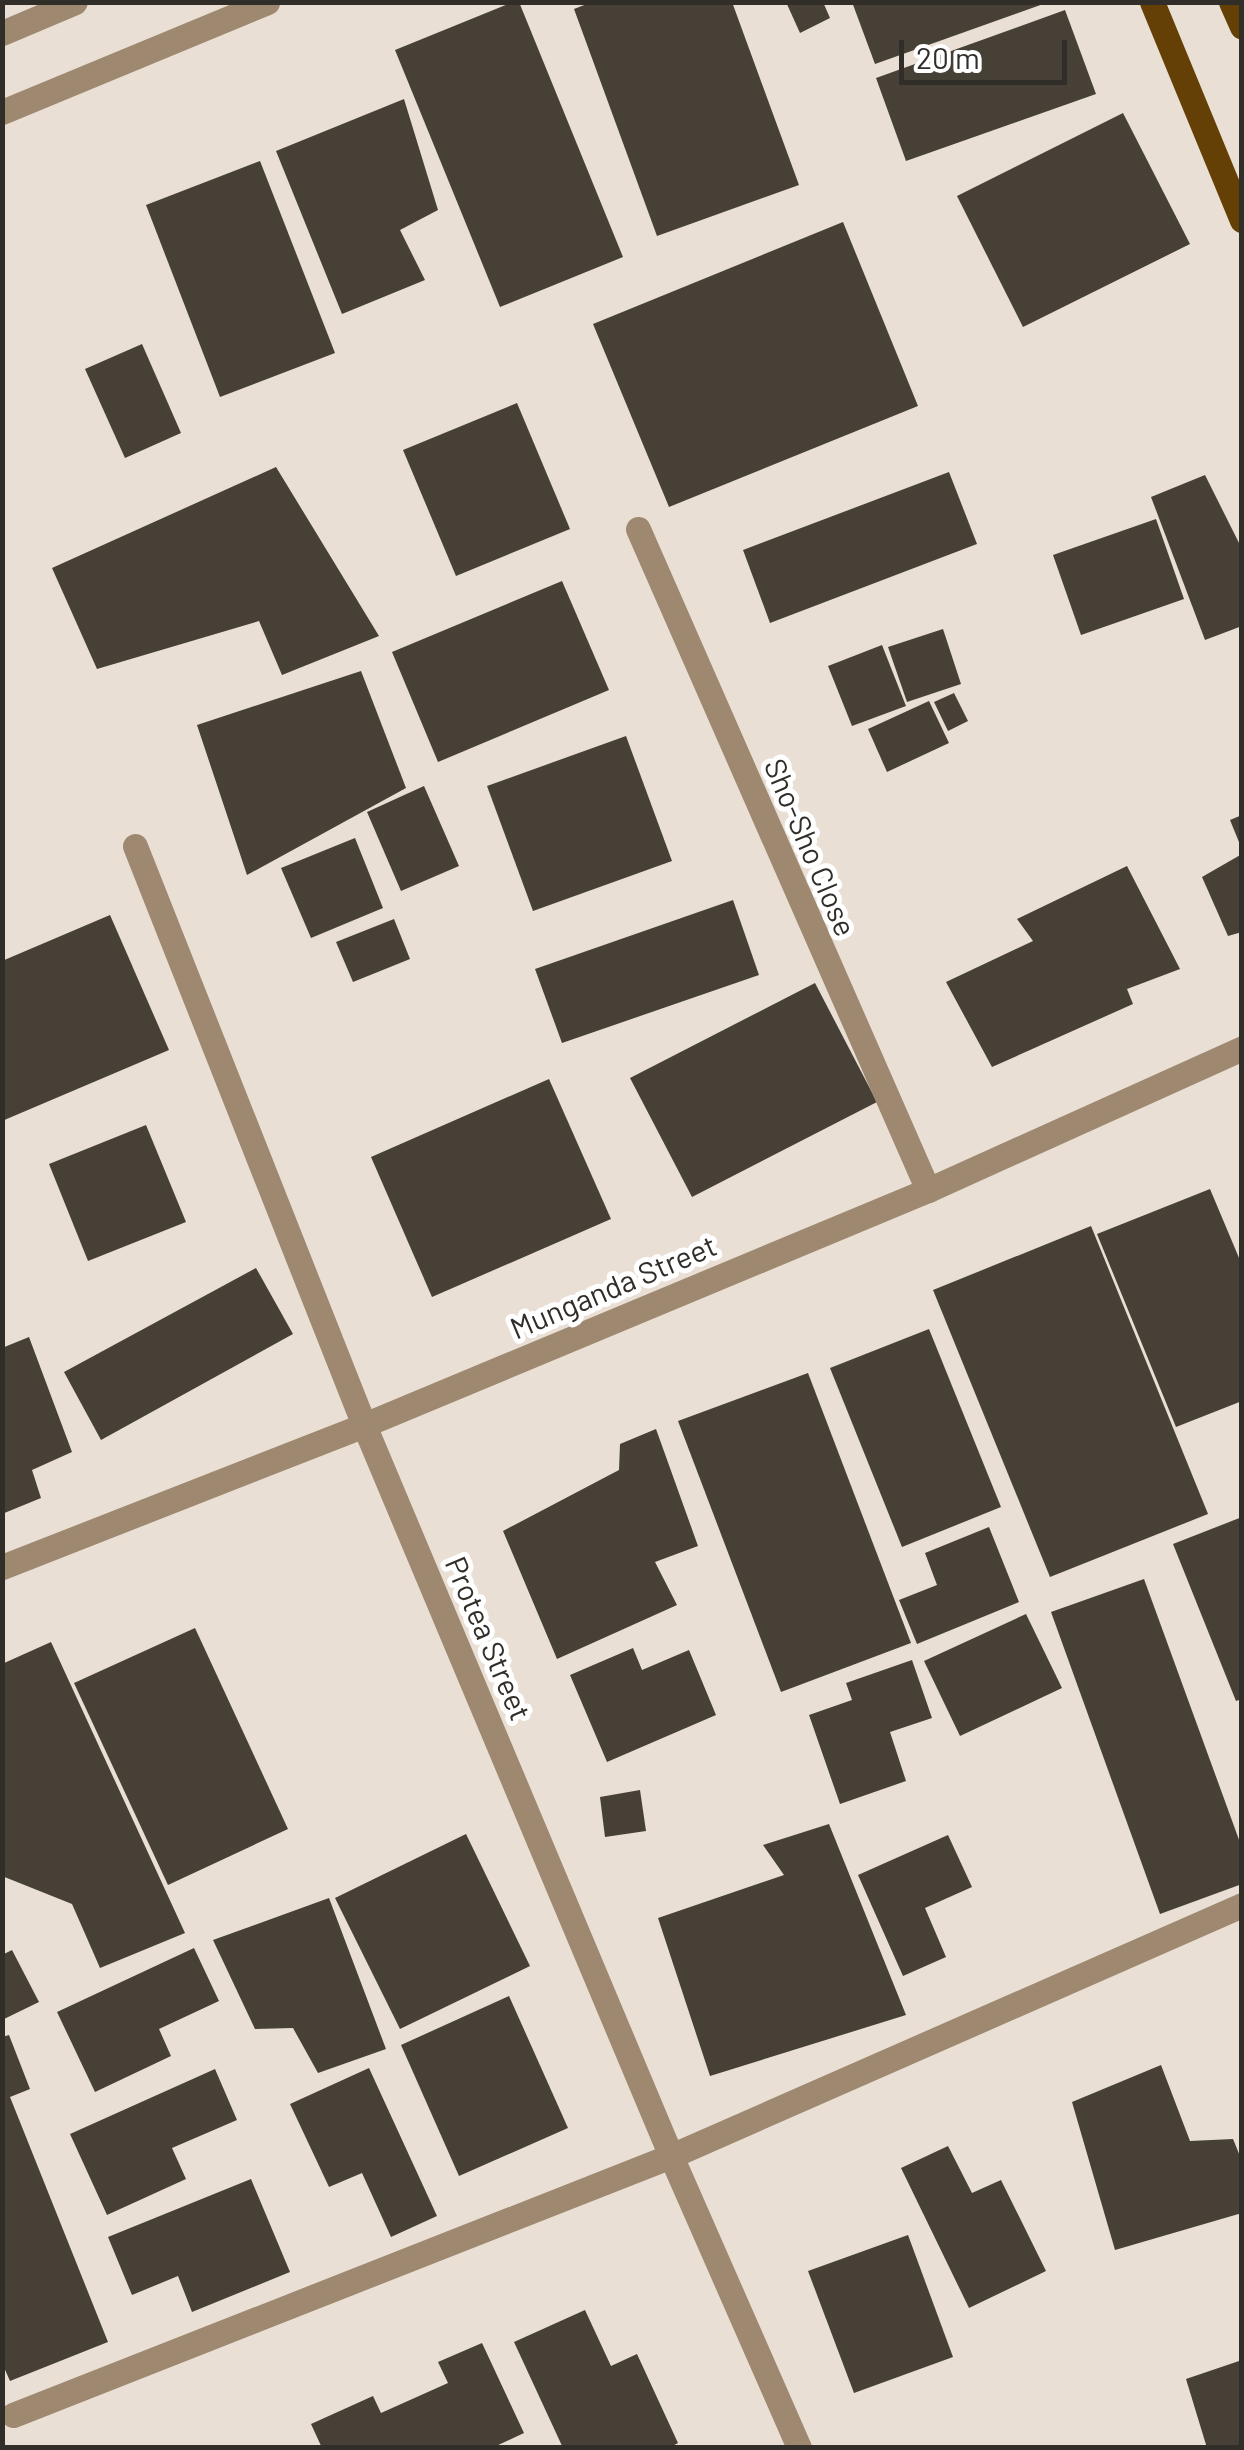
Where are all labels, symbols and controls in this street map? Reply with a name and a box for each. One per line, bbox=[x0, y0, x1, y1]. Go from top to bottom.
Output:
scale bar bbox=[904, 20, 1072, 82]
text: 20 m bbox=[916, 39, 980, 75]
street label: Sho-Sho Close bbox=[757, 753, 865, 941]
street label: Munganda Street bbox=[504, 1226, 722, 1346]
street label: Protea Street bbox=[438, 1551, 540, 1725]

